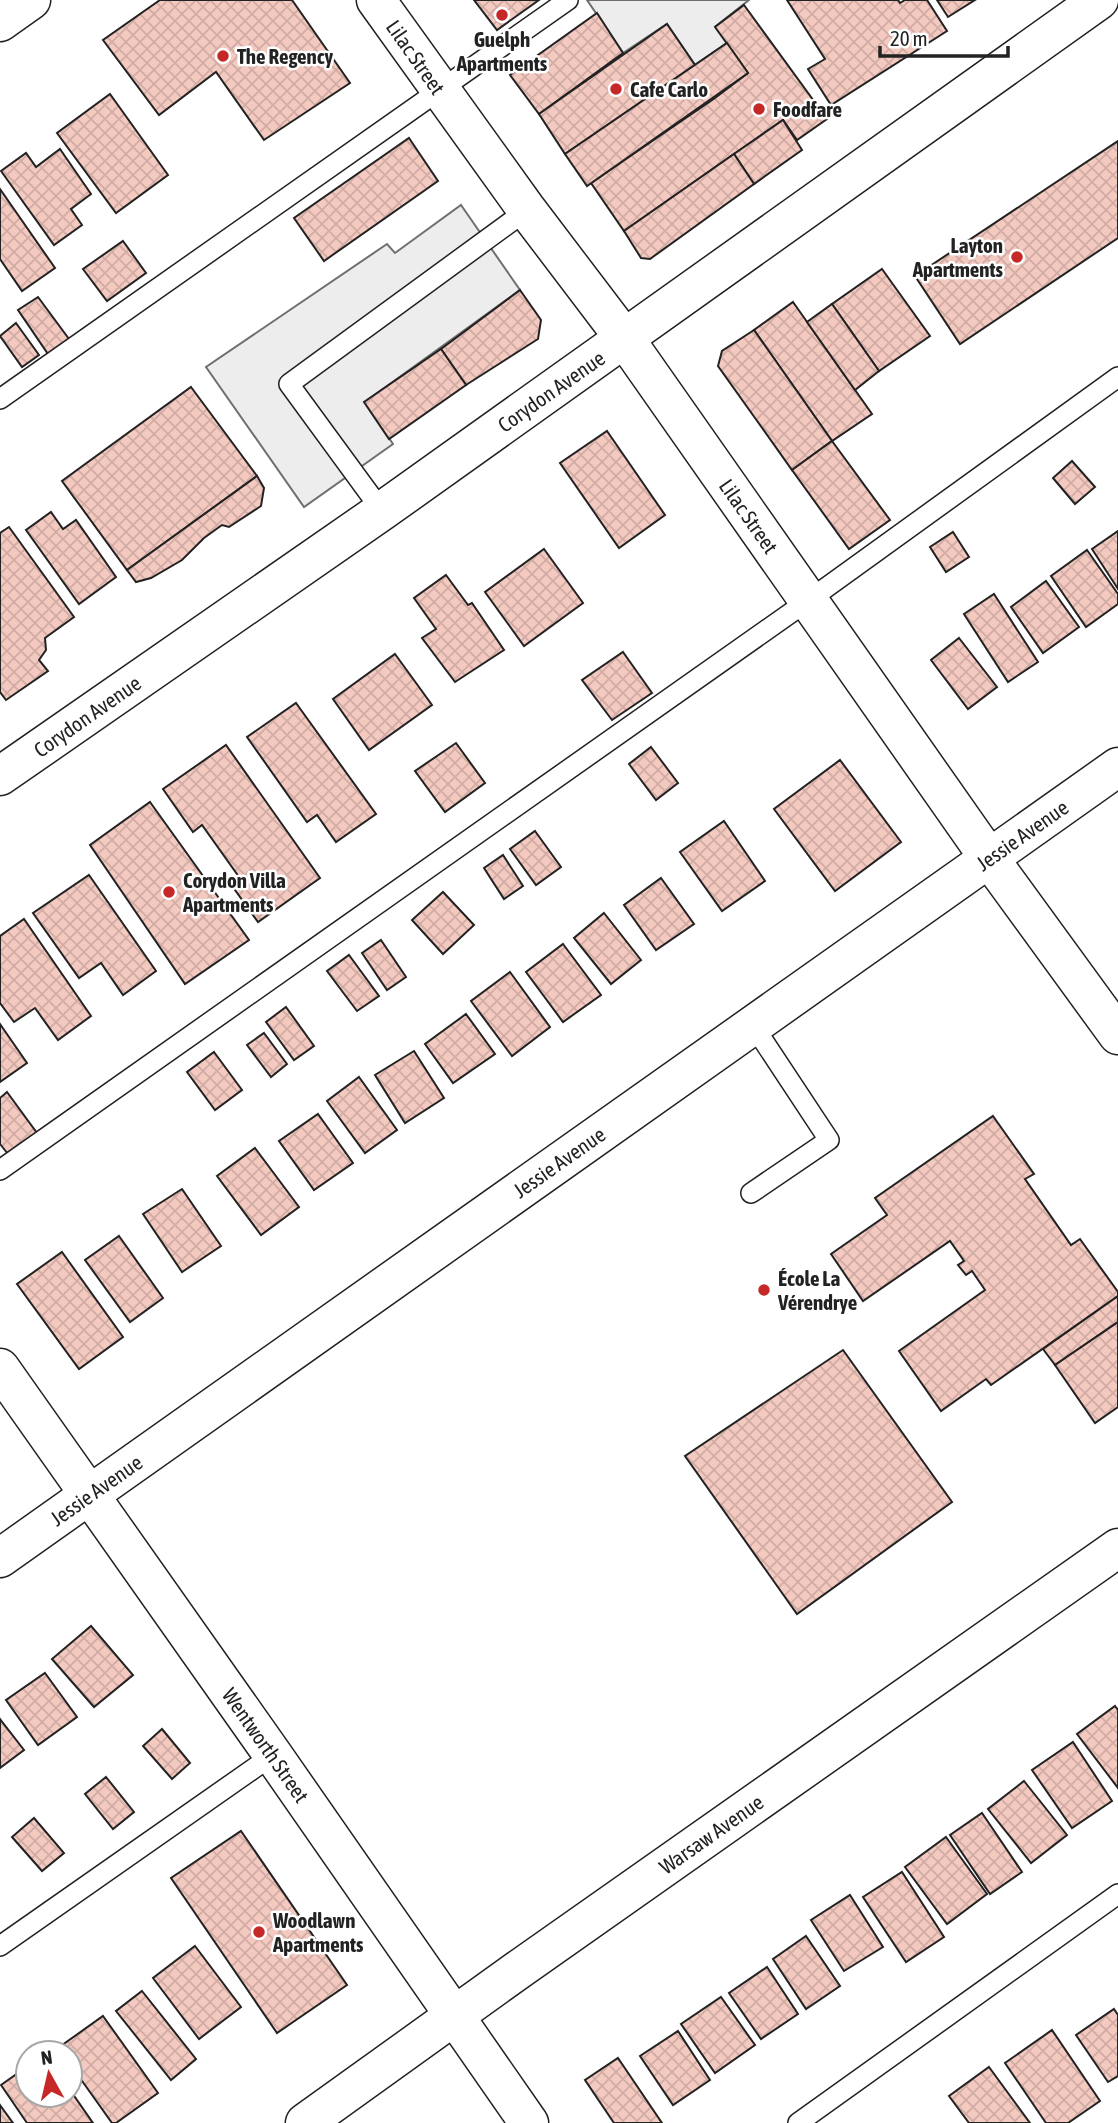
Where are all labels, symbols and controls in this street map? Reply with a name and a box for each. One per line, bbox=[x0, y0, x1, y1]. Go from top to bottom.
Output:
marker: Guelph Apartments bbox=[494, 7, 510, 23]
scale bar bbox=[880, 14, 1008, 58]
street label: Lilac Street bbox=[382, 15, 450, 99]
text: 20 m bbox=[890, 26, 928, 50]
place label: Guelph Apartments bbox=[456, 27, 548, 75]
place label: The Regency bbox=[237, 44, 334, 68]
marker: The Regency bbox=[215, 48, 231, 64]
place label: Cafe Carlo bbox=[630, 77, 708, 101]
marker: Cafe Carlo bbox=[608, 81, 624, 97]
place label: Foodfare bbox=[773, 97, 842, 121]
marker: Foodfare bbox=[751, 101, 767, 117]
place label: Layton Apartments bbox=[912, 233, 1004, 281]
marker: Layton Apartments bbox=[1009, 249, 1025, 265]
street label: Corydon Avenue bbox=[493, 345, 609, 437]
street label: Lilac Street bbox=[715, 474, 783, 558]
street label: Corydon Avenue bbox=[29, 670, 145, 762]
street label: Jessie Avenue bbox=[972, 795, 1072, 875]
place label: Corydon Villa Apartments bbox=[182, 868, 286, 916]
marker: Corydon Villa Apartments bbox=[161, 884, 177, 900]
street label: Jessie Avenue bbox=[509, 1122, 609, 1202]
place label: École La Vérendrye bbox=[777, 1266, 857, 1314]
marker: École La Vérendrye bbox=[756, 1282, 772, 1298]
street label: Jessie Avenue bbox=[46, 1450, 146, 1530]
street label: Wentworth Street bbox=[218, 1683, 314, 1807]
street label: Warsaw Avenue bbox=[654, 1789, 768, 1879]
place label: Woodlawn Apartments bbox=[272, 1908, 364, 1956]
marker: Woodlawn Apartments bbox=[251, 1924, 267, 1940]
north arrow bbox=[14, 2039, 84, 2109]
text: N bbox=[40, 2045, 54, 2069]

